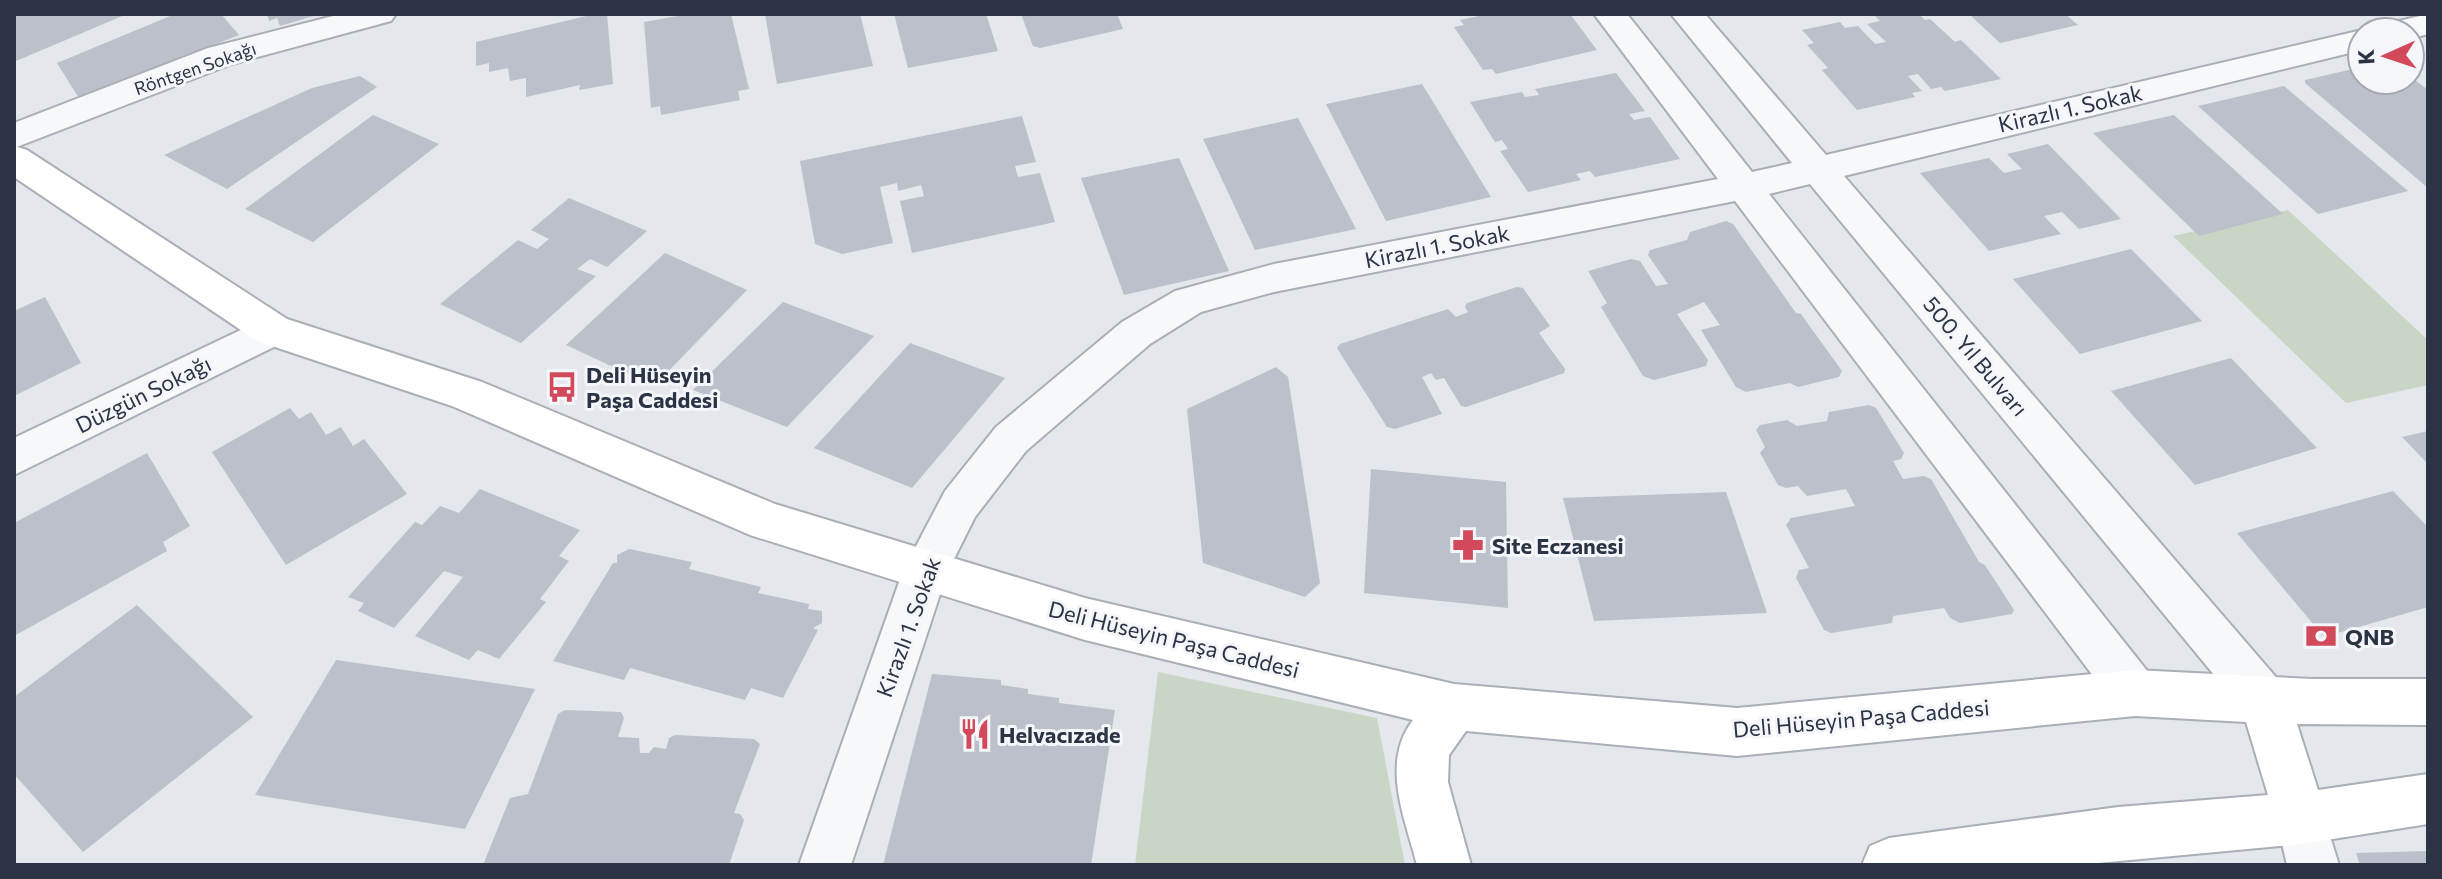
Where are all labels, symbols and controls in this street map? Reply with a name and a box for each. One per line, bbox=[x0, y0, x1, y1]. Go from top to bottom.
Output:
north arrow bbox=[2346, 16, 2426, 96]
street label: Röntgen Sokağı bbox=[131, 37, 259, 99]
text: K bbox=[2352, 49, 2379, 65]
street label: Kirazlı 1. Sokak bbox=[1995, 78, 2145, 138]
street label: Kirazlı 1. Sokak bbox=[1362, 219, 1512, 273]
street label: 500. Yıl Bulvarı bbox=[1918, 291, 2034, 421]
street label: Düzgün Sokağı bbox=[71, 350, 215, 438]
place label: Deli Hüseyin Paşa Caddesi bbox=[586, 361, 718, 413]
bus stop icon: Deli Hüseyin Paşa Caddesi bbox=[545, 370, 579, 404]
pharmacy icon: Site Eczanesi bbox=[1451, 528, 1485, 562]
place label: Site Eczanesi bbox=[1492, 532, 1624, 559]
street label: Kirazlı 1. Sokak bbox=[870, 553, 946, 701]
street label: Deli Hüseyin Paşa Caddesi bbox=[1046, 595, 1302, 683]
bank icon: QNB bbox=[2304, 619, 2338, 653]
place label: QNB bbox=[2345, 623, 2394, 650]
street label: Deli Hüseyin Paşa Caddesi bbox=[1732, 693, 1990, 743]
restaurant icon: Helvacızade bbox=[958, 717, 992, 751]
place label: Helvacızade bbox=[999, 721, 1121, 748]

